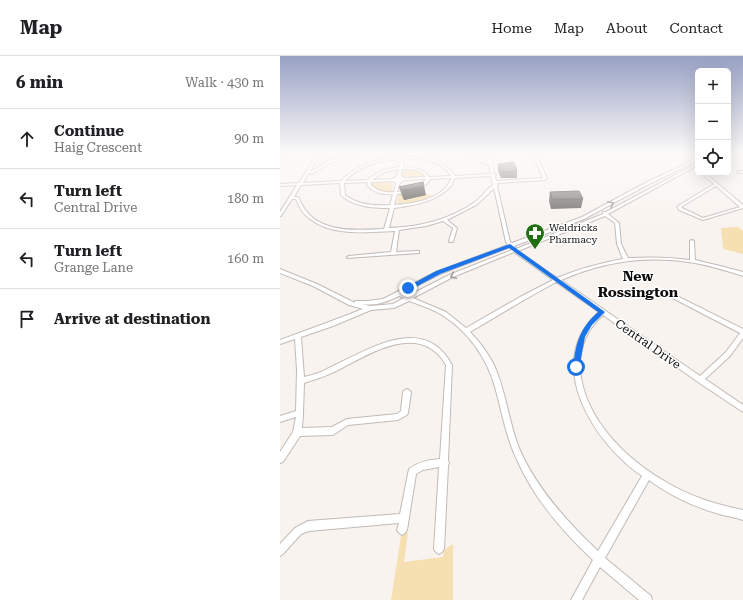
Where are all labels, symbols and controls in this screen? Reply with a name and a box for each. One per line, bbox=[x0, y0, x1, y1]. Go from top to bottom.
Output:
text: Map bbox=[20, 16, 62, 39]
text: Home bbox=[491, 20, 532, 36]
text: Map bbox=[554, 20, 584, 36]
text: About bbox=[606, 20, 648, 36]
text: Contact bbox=[670, 20, 723, 36]
map controls bbox=[695, 68, 731, 176]
button: + bbox=[695, 68, 731, 104]
text: 6 min bbox=[16, 72, 63, 92]
text: Walk · 430 m bbox=[185, 75, 264, 90]
button: − bbox=[695, 104, 731, 140]
text: Continue bbox=[54, 122, 124, 140]
icon: ahead bbox=[16, 128, 38, 150]
text: 90 m bbox=[234, 131, 264, 146]
text: Haig Crescent bbox=[54, 140, 142, 155]
button: locate bbox=[695, 140, 731, 176]
text: Turn left bbox=[54, 182, 122, 200]
icon: left bbox=[16, 188, 38, 210]
text: 180 m bbox=[227, 191, 264, 206]
text: Central Drive bbox=[54, 200, 137, 215]
one-way arrow bbox=[606, 201, 614, 209]
pharmacy icon: Weldricks Pharmacy bbox=[524, 222, 546, 250]
place label: Weldricks Pharmacy bbox=[549, 222, 598, 245]
text: Turn left bbox=[54, 242, 122, 260]
icon: left bbox=[16, 248, 38, 270]
text: 160 m bbox=[227, 251, 264, 266]
text: Grange Lane bbox=[54, 260, 133, 275]
district label: New Rossington bbox=[598, 268, 679, 300]
one-way arrow bbox=[449, 271, 457, 279]
route end bbox=[399, 279, 417, 297]
icon: arrive bbox=[16, 308, 38, 330]
text: Arrive at destination bbox=[54, 310, 210, 328]
street label: Central Drive bbox=[612, 316, 684, 372]
route start bbox=[567, 358, 585, 376]

